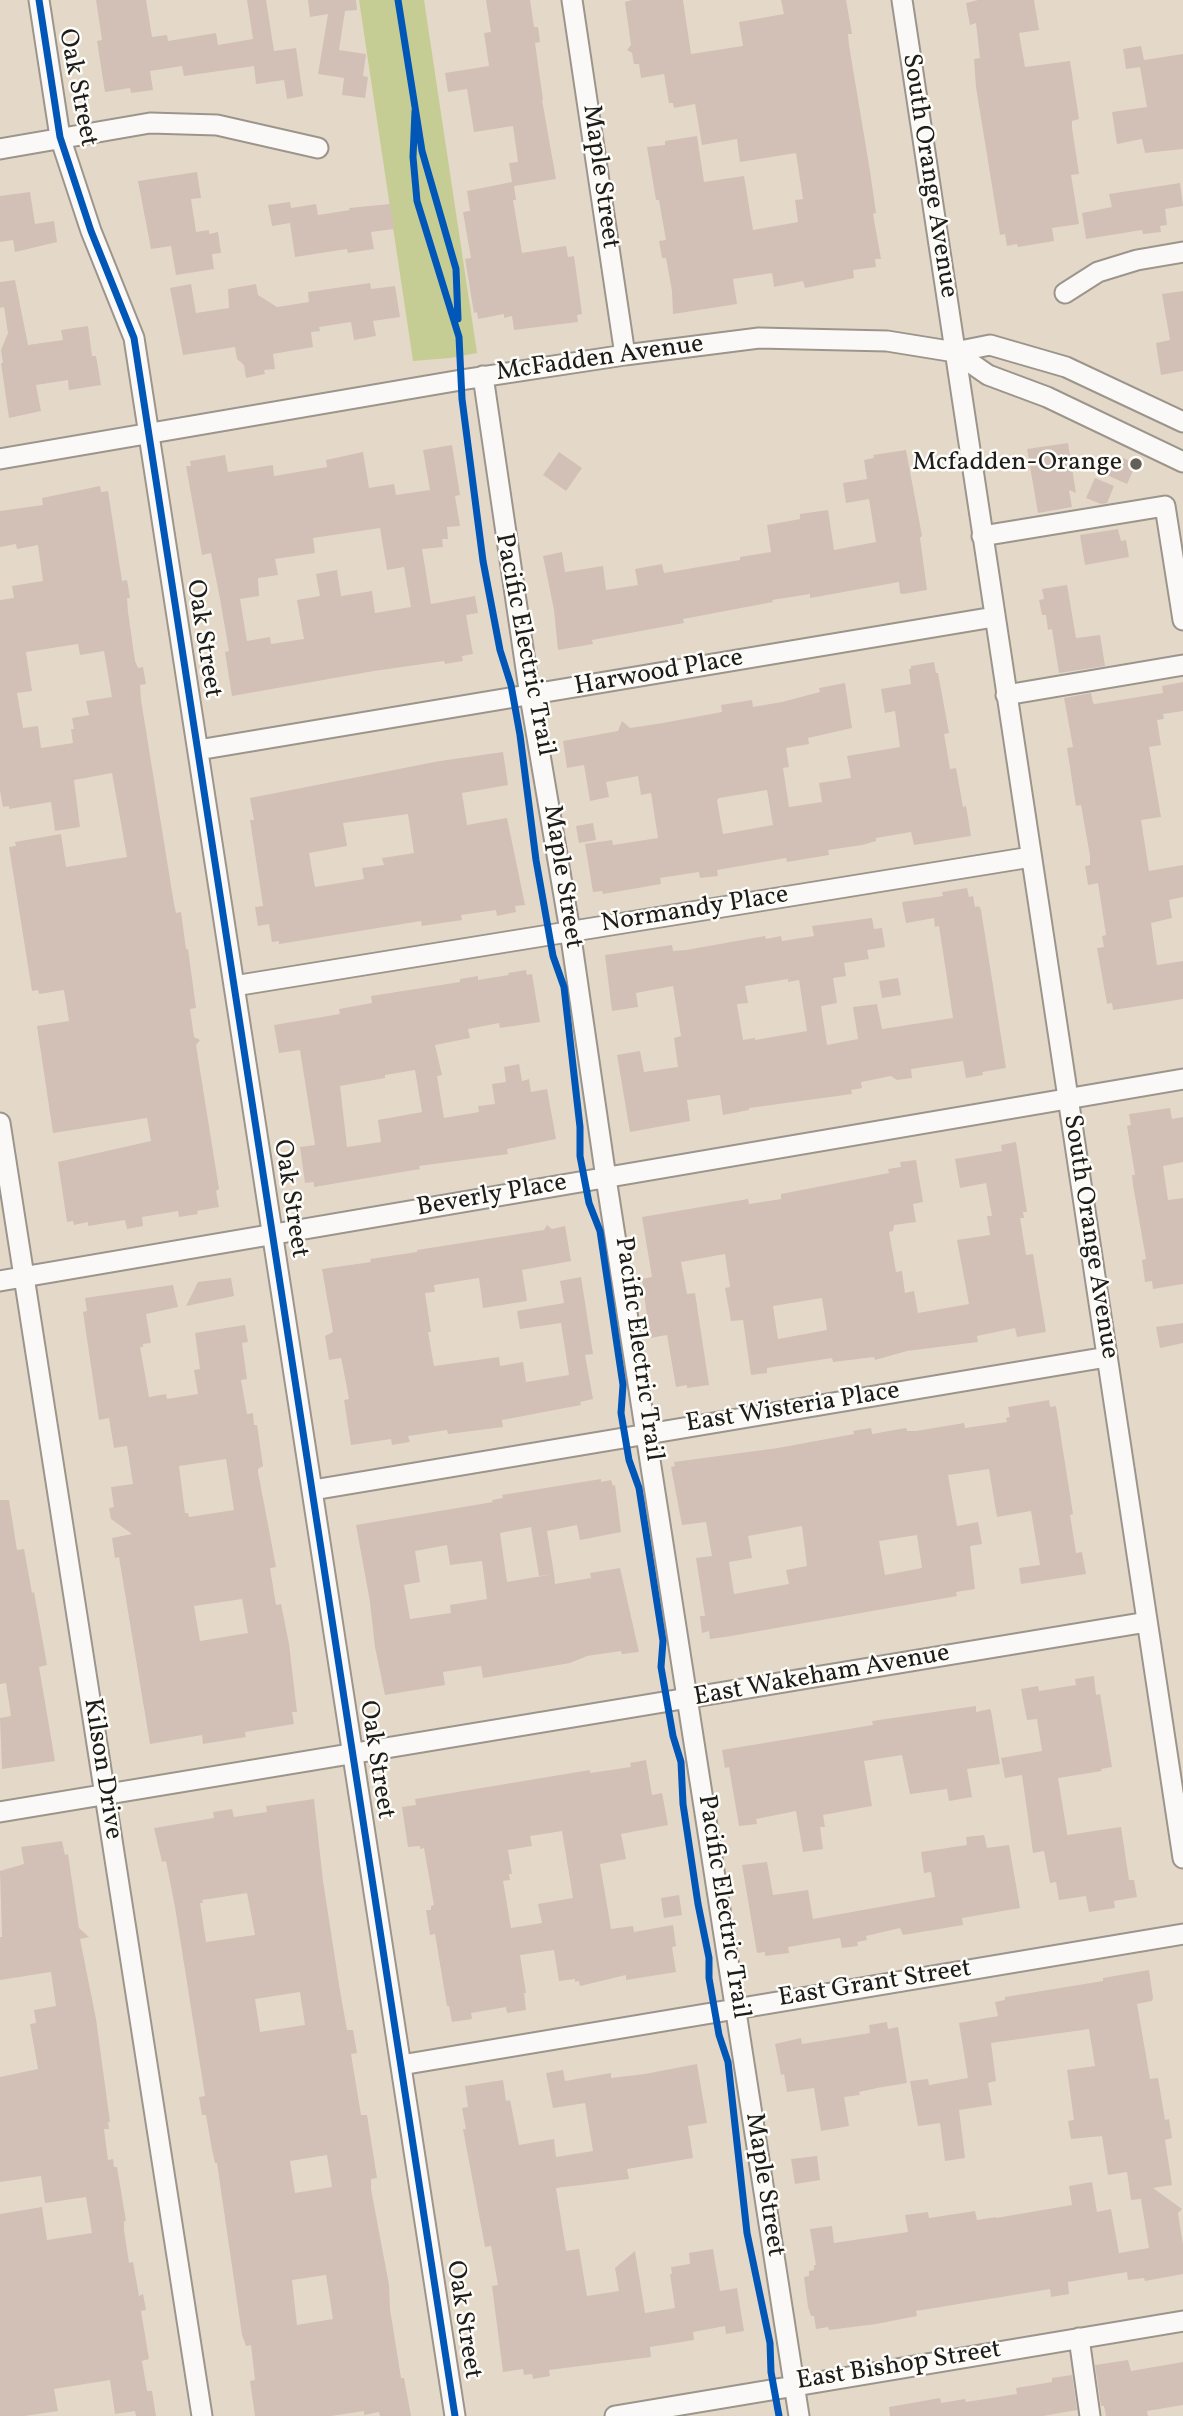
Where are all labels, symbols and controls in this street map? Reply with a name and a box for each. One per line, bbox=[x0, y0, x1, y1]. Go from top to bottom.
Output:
street label: Oak Street bbox=[49, 26, 103, 150]
street label: South Orange Avenue bbox=[893, 52, 963, 300]
street label: Maple Street bbox=[573, 103, 625, 251]
street label: McFadden Avenue bbox=[494, 330, 706, 390]
place label: Mcfadden-Orange bbox=[912, 448, 1122, 480]
marker: Mcfadden-Orange bbox=[1128, 456, 1144, 472]
street label: Pacific Electric Trail bbox=[486, 531, 560, 759]
street label: Oak Street bbox=[177, 578, 227, 700]
street label: Harwood Place bbox=[572, 644, 746, 704]
street label: Maple Street bbox=[534, 803, 588, 951]
street label: Normandy Place bbox=[599, 881, 791, 941]
street label: South Orange Avenue bbox=[1054, 1113, 1124, 1361]
street label: Oak Street bbox=[264, 1138, 314, 1260]
street label: Beverly Place bbox=[415, 1168, 569, 1226]
street label: Pacific Electric Trail bbox=[606, 1235, 668, 1463]
street label: East Wisteria Place bbox=[684, 1377, 902, 1441]
street label: East Wakeham Avenue bbox=[692, 1639, 952, 1715]
street label: Kilson Drive bbox=[74, 1696, 128, 1842]
street label: Oak Street bbox=[350, 1699, 400, 1821]
street label: Pacific Electric Trail bbox=[689, 1793, 755, 2021]
street label: East Grant Street bbox=[776, 1954, 974, 2016]
street label: Maple Street bbox=[736, 2111, 790, 2259]
street label: Oak Street bbox=[437, 2259, 487, 2381]
street label: East Bishop Street bbox=[794, 2335, 1004, 2399]

